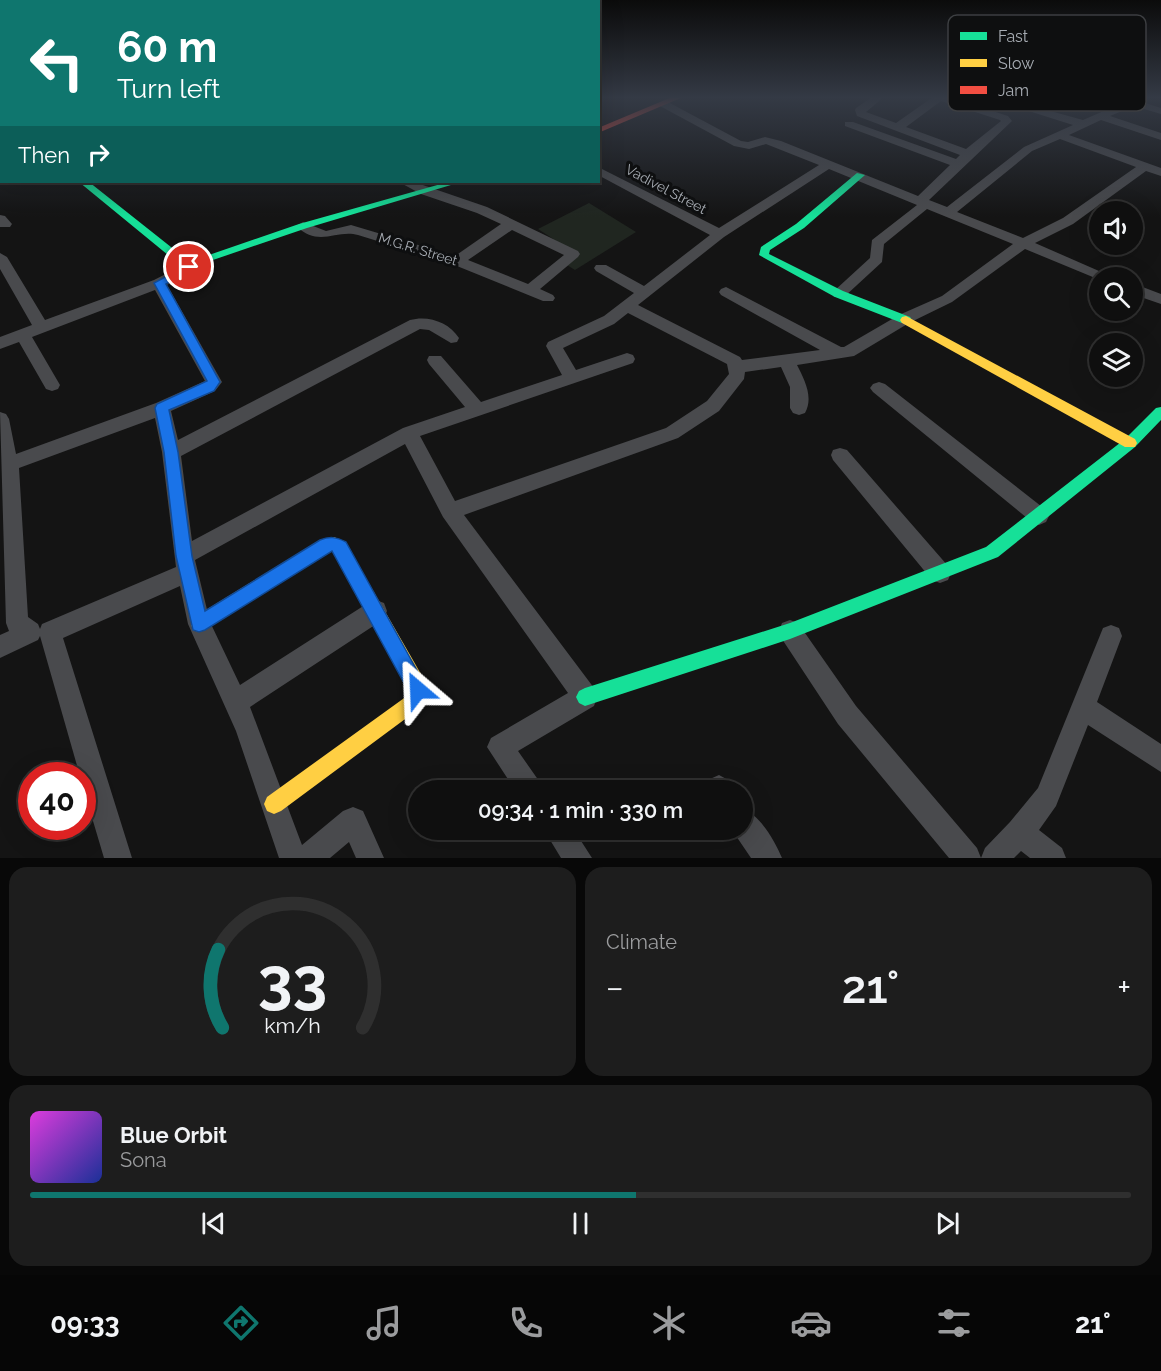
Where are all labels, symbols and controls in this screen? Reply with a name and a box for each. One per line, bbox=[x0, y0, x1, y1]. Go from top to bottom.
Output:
legend bbox=[948, 15, 1146, 111]
text: 60 m bbox=[117, 23, 217, 72]
icon: left bbox=[18, 24, 96, 102]
text: Fast bbox=[998, 27, 1029, 46]
text: Slow bbox=[998, 54, 1034, 73]
text: Turn left bbox=[117, 73, 220, 104]
text: Jam bbox=[998, 81, 1029, 100]
icon: right bbox=[82, 138, 115, 171]
text: Then bbox=[18, 142, 70, 168]
street label: Vadivel Street bbox=[623, 161, 709, 217]
map controls bbox=[1089, 201, 1143, 387]
button: sound bbox=[1089, 201, 1143, 255]
street label: M.G.R. Street bbox=[377, 229, 460, 269]
pin bbox=[163, 241, 214, 292]
icon: arrive bbox=[172, 250, 205, 283]
button: search bbox=[1089, 267, 1143, 321]
button: layers bbox=[1089, 333, 1143, 387]
position arrow bbox=[386, 658, 450, 722]
speed limit sign: 40 bbox=[18, 762, 96, 840]
text: 09:34 · 1 min · 330 m bbox=[478, 797, 683, 823]
text: Climate bbox=[606, 930, 677, 954]
text: 33 bbox=[258, 943, 327, 1017]
text: 21° bbox=[842, 961, 899, 1014]
text: − bbox=[606, 968, 624, 1007]
text: + bbox=[1117, 968, 1131, 1007]
text: km/h bbox=[264, 1014, 321, 1039]
text: Blue Orbit bbox=[120, 1122, 227, 1148]
text: Sona bbox=[120, 1148, 167, 1172]
icon: previous bbox=[197, 1207, 230, 1240]
icon: pause bbox=[564, 1207, 597, 1240]
icon: next bbox=[931, 1207, 964, 1240]
icon: directions bbox=[220, 1302, 262, 1344]
icon: music bbox=[363, 1302, 405, 1344]
icon: phone bbox=[505, 1302, 547, 1344]
icon: climate bbox=[648, 1302, 690, 1344]
icon: car bbox=[790, 1302, 832, 1344]
icon: filters bbox=[933, 1302, 975, 1344]
text: 09:33 bbox=[50, 1308, 120, 1339]
text: 21° bbox=[1075, 1308, 1111, 1339]

